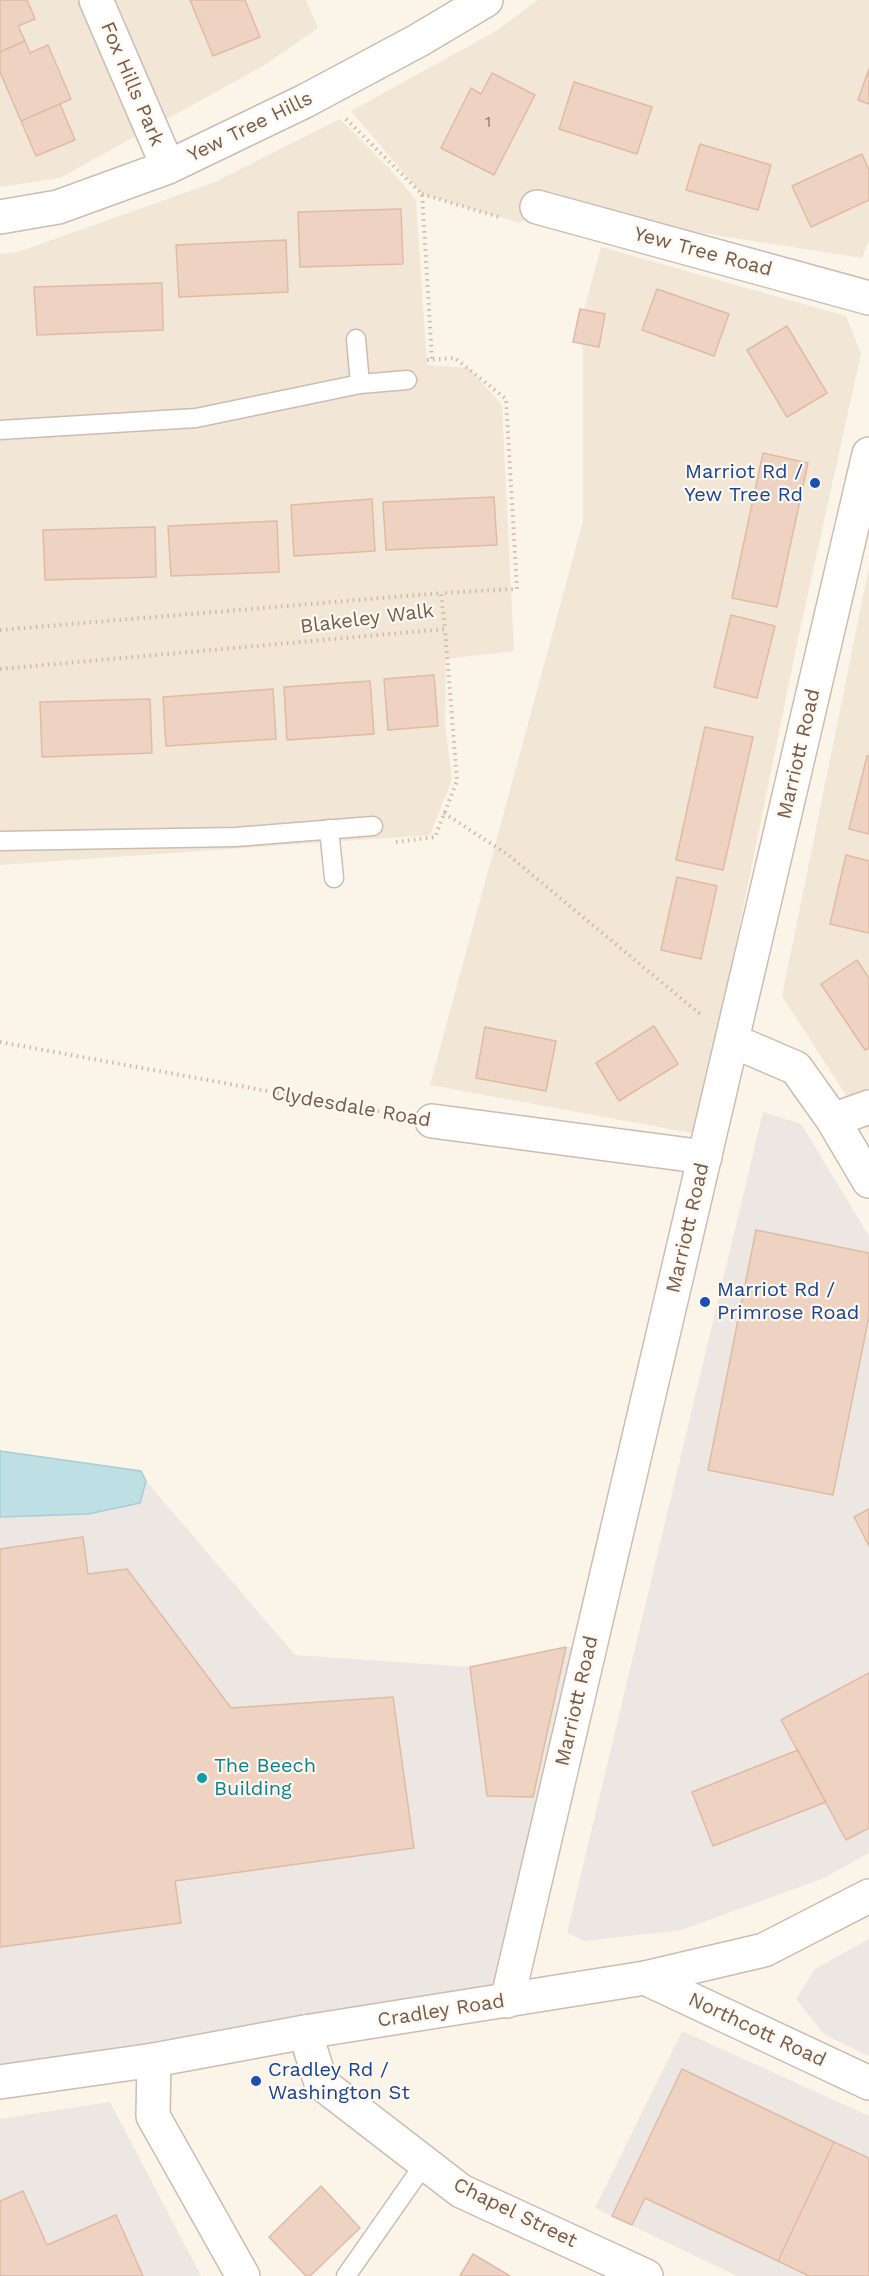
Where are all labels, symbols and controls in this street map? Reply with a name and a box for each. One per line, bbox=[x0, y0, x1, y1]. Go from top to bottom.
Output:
street label: Fox Hills Park bbox=[95, 18, 169, 150]
street label: Yew Tree Hills bbox=[184, 86, 316, 168]
house number: 1 bbox=[485, 112, 491, 132]
street label: Yew Tree Road bbox=[631, 222, 775, 282]
place label: Marriot Rd / Yew Tree Rd bbox=[684, 460, 803, 507]
marker: Marriot Rd / Yew Tree Rd bbox=[808, 476, 822, 490]
street label: Blakeley Walk bbox=[299, 599, 435, 639]
street label: Marriott Road bbox=[772, 687, 826, 821]
street label: Clydesdale Road bbox=[269, 1081, 433, 1133]
street label: Marriott Road bbox=[661, 1161, 715, 1295]
place label: Marriot Rd / Primrose Road bbox=[717, 1278, 859, 1325]
marker: Marriot Rd / Primrose Road bbox=[698, 1295, 712, 1309]
street label: Marriott Road bbox=[550, 1634, 604, 1768]
place label: The Beech Building bbox=[214, 1754, 316, 1801]
marker: The Beech Building bbox=[195, 1771, 209, 1785]
street label: Northcott Road bbox=[684, 1988, 830, 2072]
street label: Cradley Road bbox=[376, 1989, 506, 2033]
place label: Cradley Rd / Washington St bbox=[268, 2058, 410, 2105]
marker: Cradley Rd / Washington St bbox=[249, 2074, 263, 2088]
street label: Chapel Street bbox=[449, 2173, 581, 2253]

